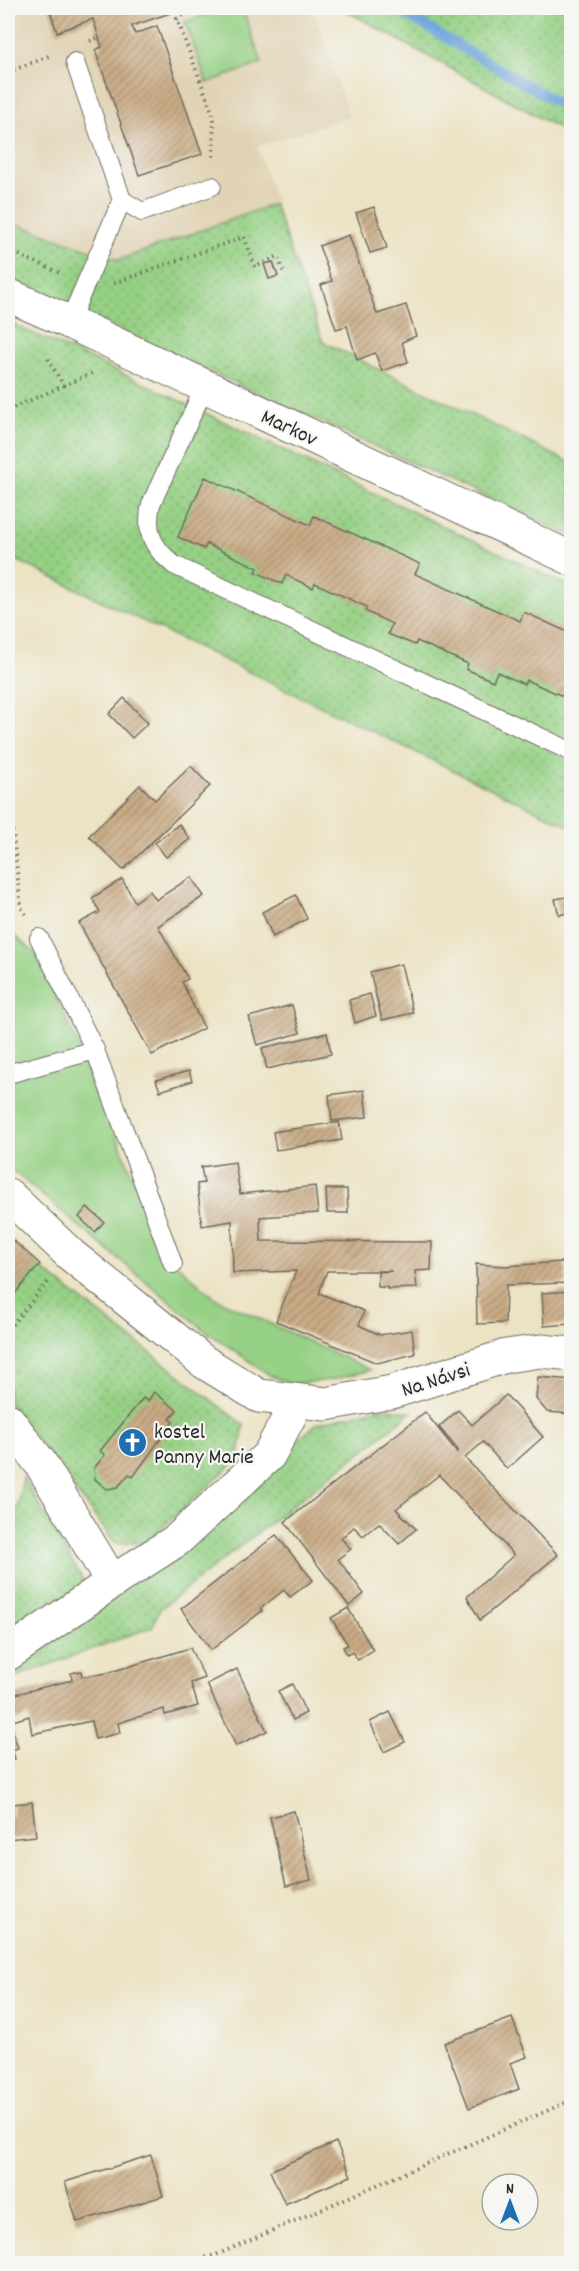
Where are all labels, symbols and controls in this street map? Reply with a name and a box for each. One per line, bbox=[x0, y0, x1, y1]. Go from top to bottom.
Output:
street label: Markov bbox=[255, 403, 322, 456]
street label: Na Návsi bbox=[398, 1356, 474, 1407]
place label: kostel Panny Marie bbox=[154, 1418, 254, 1474]
church icon: kostel Panny Marie bbox=[117, 1427, 149, 1459]
north arrow bbox=[480, 2172, 540, 2232]
text: N bbox=[506, 2178, 514, 2201]

